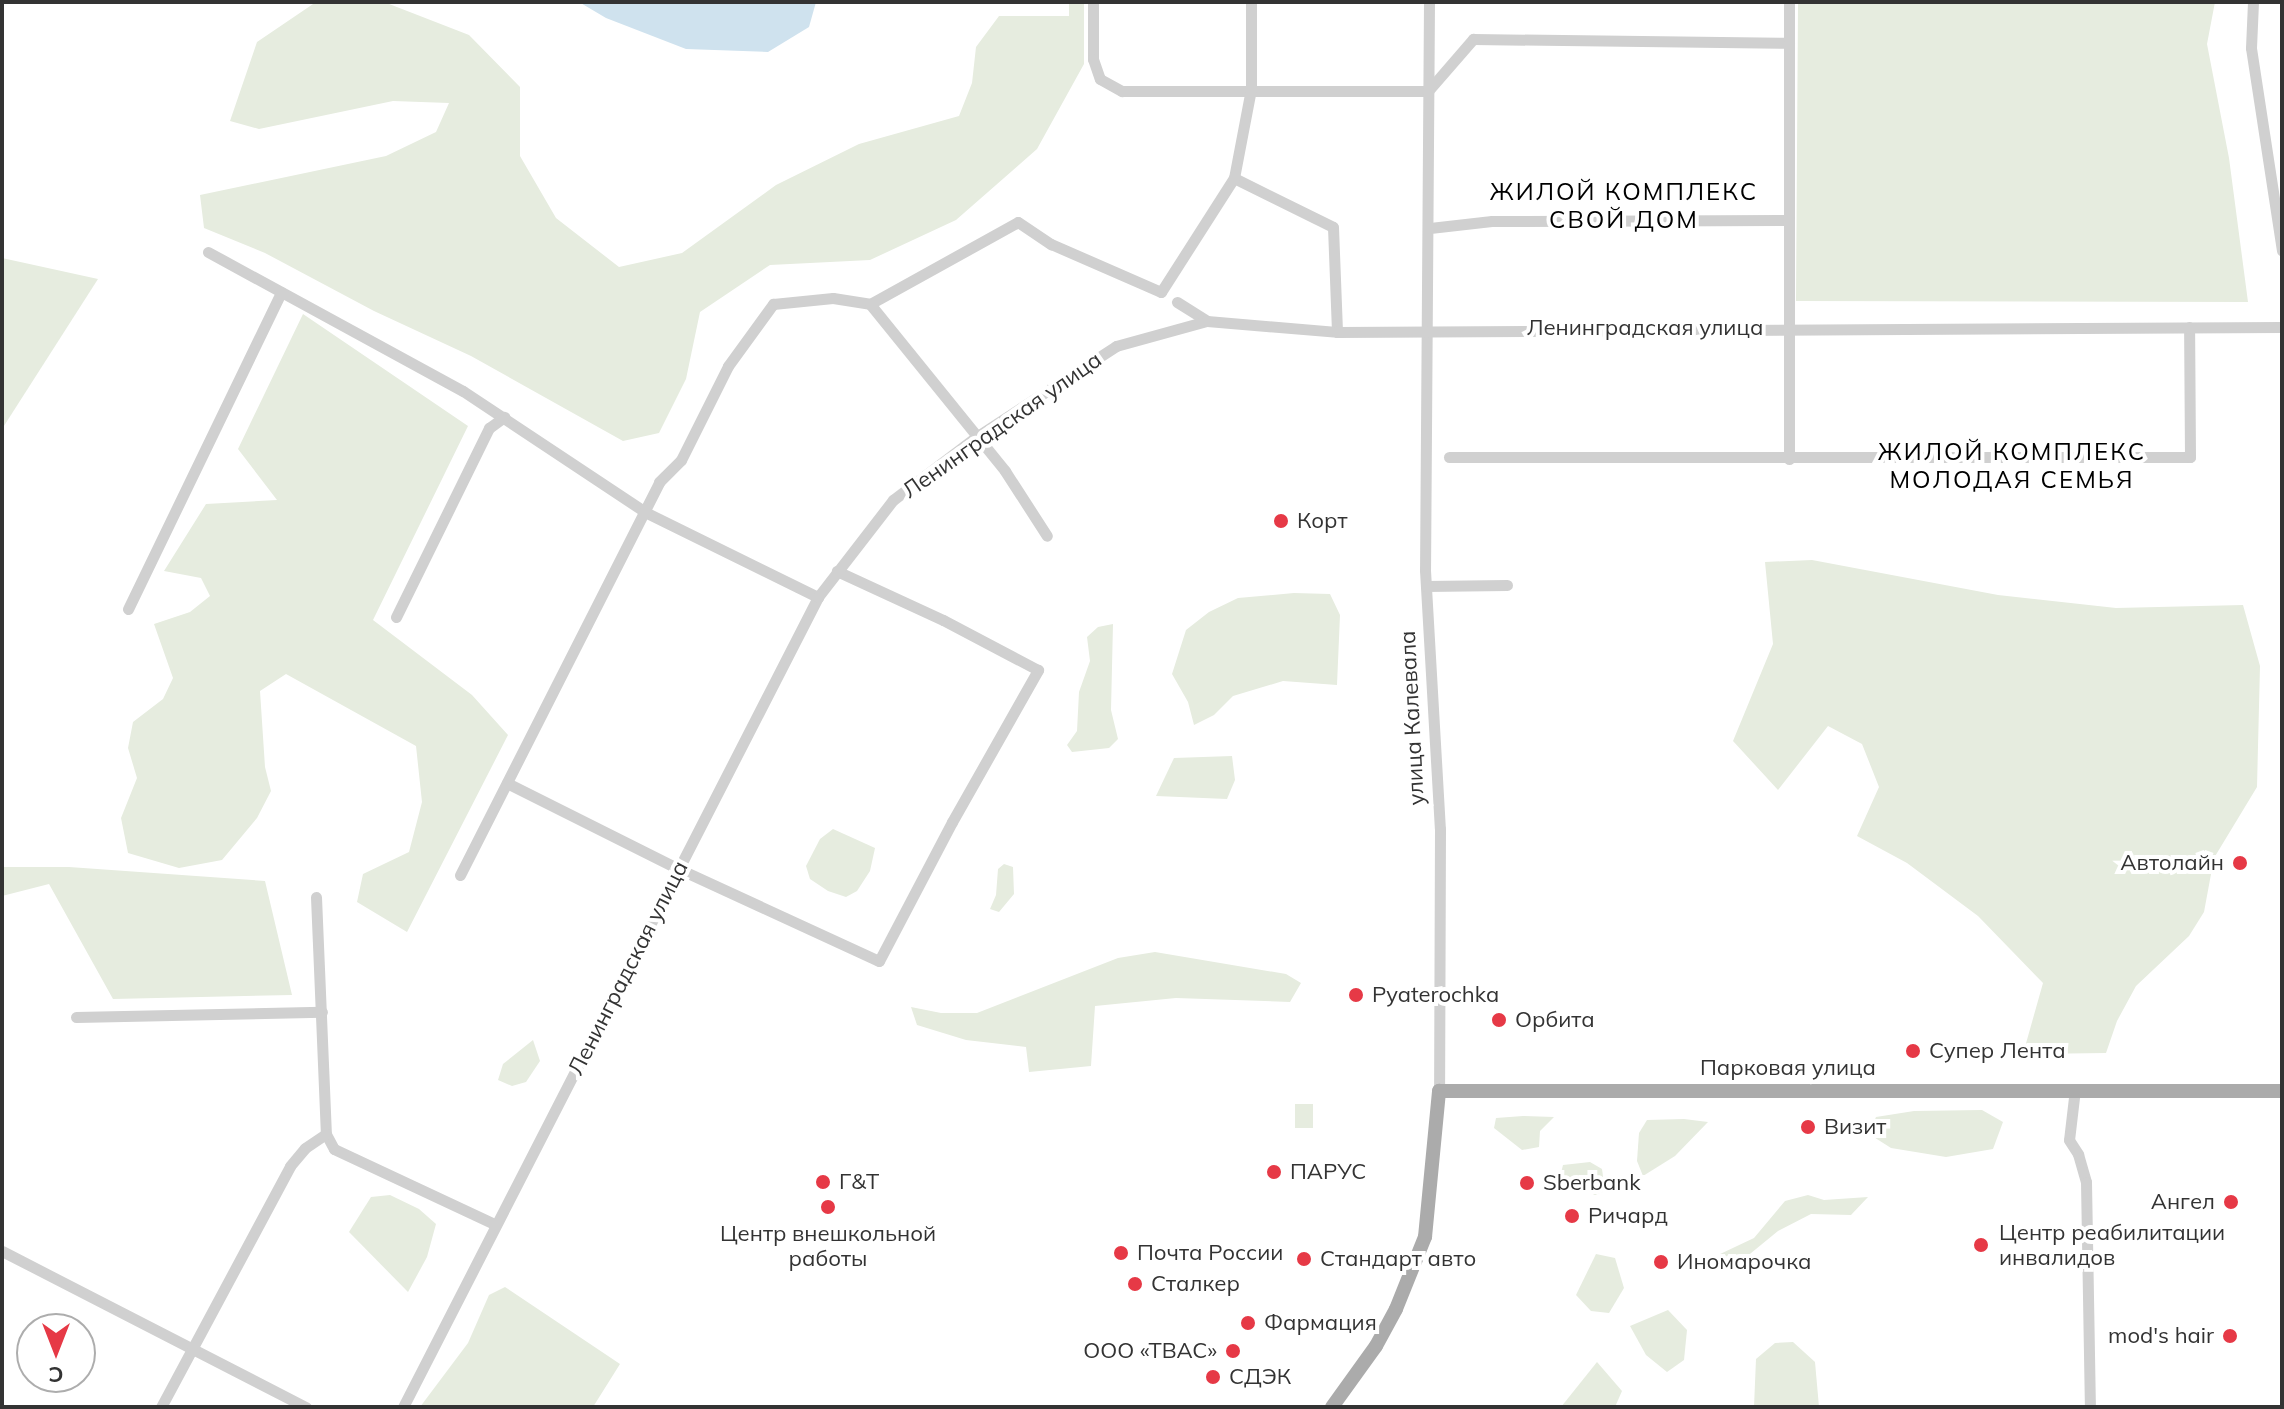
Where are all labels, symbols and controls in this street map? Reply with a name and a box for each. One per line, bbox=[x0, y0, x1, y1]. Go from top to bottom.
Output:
district label: ЖИЛОЙ КОМПЛЕКС СВОЙ ДОМ bbox=[1490, 178, 1758, 234]
street label: Ленинградская улица bbox=[1527, 315, 1763, 341]
street label: Ленинградская улица bbox=[898, 346, 1106, 504]
district label: ЖИЛОЙ КОМПЛЕКС МОЛОДАЯ СЕМЬЯ bbox=[1878, 438, 2146, 494]
place label: Корт bbox=[1297, 508, 1348, 534]
marker: Корт bbox=[1272, 512, 1290, 530]
street label: улица Калевала bbox=[1394, 630, 1430, 806]
place label: Автолайн bbox=[2120, 850, 2224, 876]
marker: Автолайн bbox=[2231, 854, 2249, 872]
street label: Ленинградская улица bbox=[563, 857, 693, 1079]
place label: Pyaterochka bbox=[1372, 982, 1499, 1008]
marker: Pyaterochka bbox=[1347, 986, 1365, 1004]
place label: Орбита bbox=[1515, 1007, 1595, 1033]
marker: Орбита bbox=[1490, 1011, 1508, 1029]
place label: Супер Лента bbox=[1929, 1038, 2066, 1064]
marker: Супер Лента bbox=[1904, 1042, 1922, 1060]
street label: Парковая улица bbox=[1700, 1055, 1876, 1081]
place label: Визит bbox=[1824, 1114, 1886, 1140]
marker: Визит bbox=[1799, 1118, 1817, 1136]
place label: ПАРУС bbox=[1290, 1159, 1366, 1185]
marker: ПАРУС bbox=[1265, 1163, 1283, 1181]
place label: Г&Т bbox=[839, 1169, 879, 1195]
place label: Sberbank bbox=[1543, 1170, 1640, 1196]
marker: Г&Т bbox=[814, 1173, 832, 1191]
marker: Sberbank bbox=[1518, 1174, 1536, 1192]
place label: Ангел bbox=[2151, 1189, 2215, 1215]
marker: Ангел bbox=[2222, 1193, 2240, 1211]
marker: Центр внешкольной работы bbox=[819, 1198, 837, 1216]
place label: Ричард bbox=[1588, 1203, 1668, 1229]
marker: Ричард bbox=[1563, 1207, 1581, 1225]
place label: Центр реабилитации инвалидов bbox=[1999, 1219, 2225, 1270]
place label: Центр внешкольной работы bbox=[720, 1220, 936, 1272]
marker: Центр реабилитации инвалидов bbox=[1970, 1234, 1992, 1256]
place label: Почта России bbox=[1137, 1240, 1283, 1266]
marker: Почта России bbox=[1112, 1244, 1130, 1262]
place label: Стандарт авто bbox=[1320, 1246, 1476, 1272]
place label: Иномарочка bbox=[1677, 1249, 1811, 1275]
marker: Стандарт авто bbox=[1295, 1250, 1313, 1268]
marker: Иномарочка bbox=[1652, 1253, 1670, 1271]
place label: Сталкер bbox=[1151, 1271, 1240, 1297]
marker: Сталкер bbox=[1126, 1275, 1144, 1293]
place label: Фармация bbox=[1264, 1310, 1377, 1336]
north arrow bbox=[16, 1313, 96, 1393]
marker: Фармация bbox=[1239, 1314, 1257, 1332]
place label: mod's hair bbox=[2108, 1323, 2214, 1349]
marker: mod's hair bbox=[2221, 1327, 2239, 1345]
place label: ООО «ТВАС» bbox=[1083, 1338, 1217, 1364]
marker: ООО «ТВАС» bbox=[1224, 1342, 1242, 1360]
text: С bbox=[48, 1361, 64, 1389]
place label: СДЭК bbox=[1229, 1364, 1291, 1390]
marker: СДЭК bbox=[1204, 1368, 1222, 1386]

